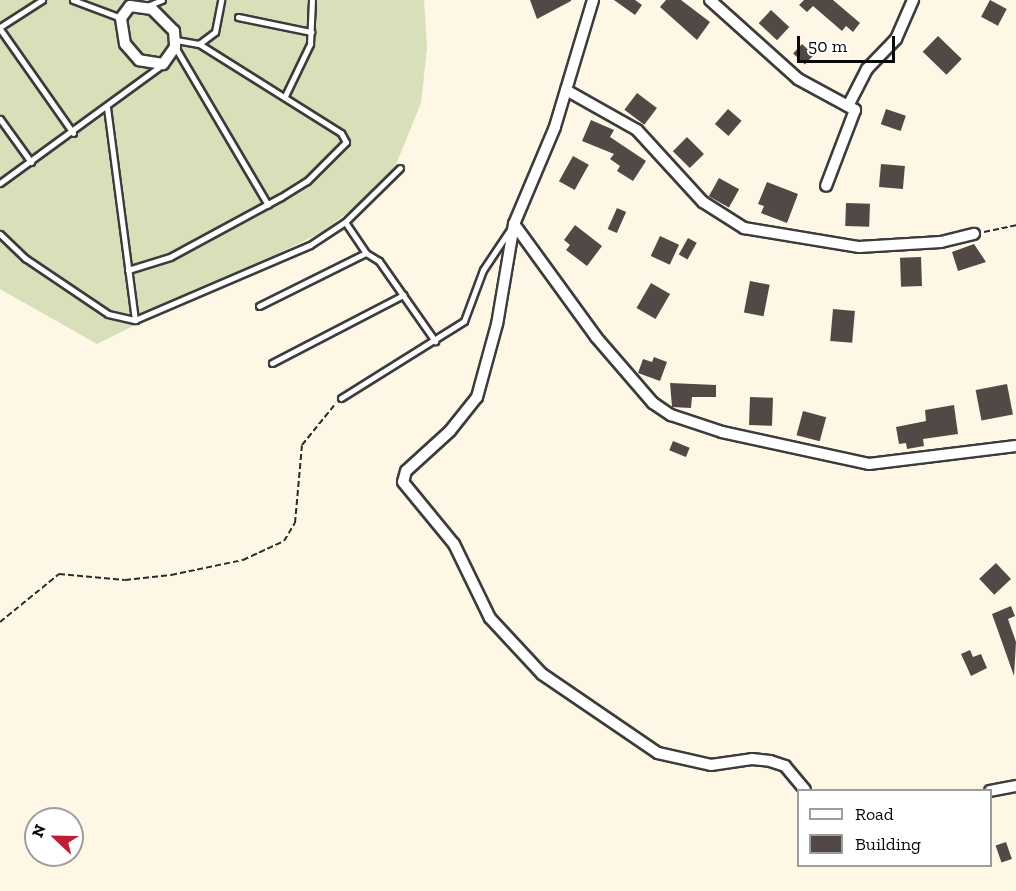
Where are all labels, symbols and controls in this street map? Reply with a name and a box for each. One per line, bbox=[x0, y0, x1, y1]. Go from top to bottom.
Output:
scale bar bbox=[800, 24, 898, 62]
text: 50 m bbox=[808, 35, 847, 57]
legend bbox=[797, 789, 992, 867]
text: Road bbox=[855, 803, 894, 825]
north arrow bbox=[24, 807, 84, 867]
text: N bbox=[28, 822, 50, 840]
text: Building bbox=[855, 833, 921, 855]

